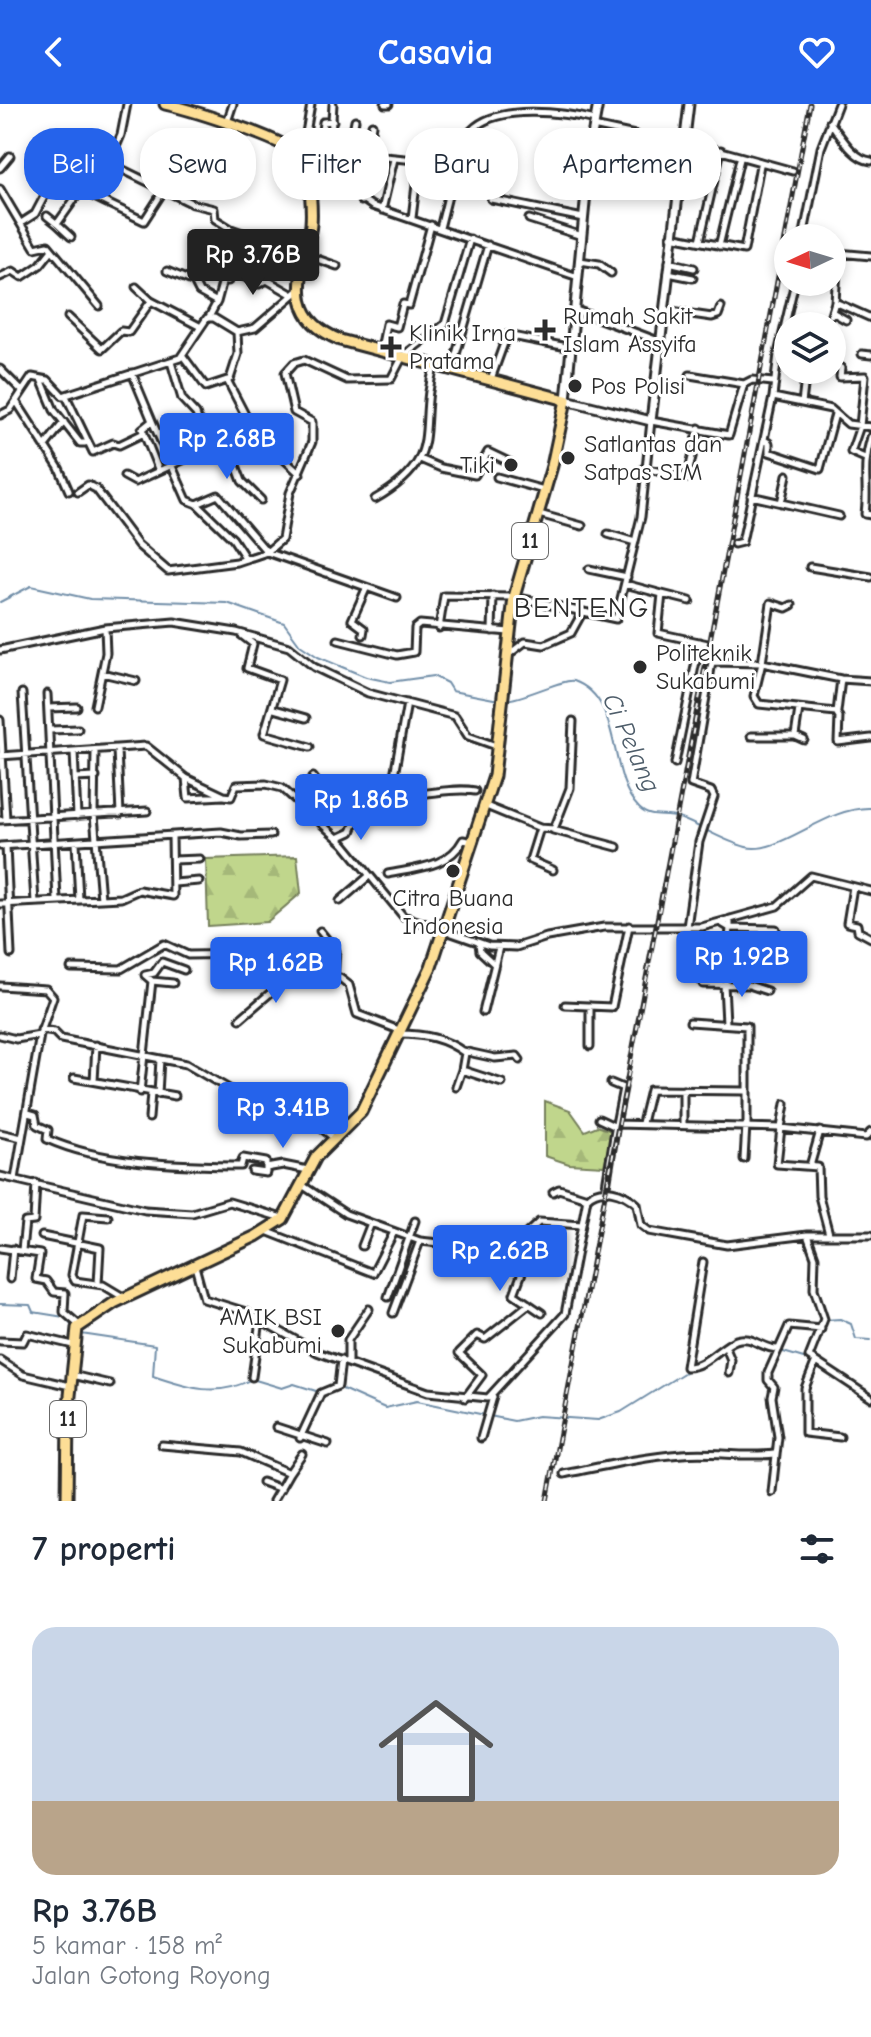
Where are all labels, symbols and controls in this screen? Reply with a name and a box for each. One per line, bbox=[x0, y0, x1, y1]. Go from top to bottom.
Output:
icon: back bbox=[32, 30, 76, 74]
icon: heart bbox=[795, 30, 839, 74]
text: Casavia bbox=[378, 32, 493, 73]
chip: Beli bbox=[24, 128, 124, 200]
chip: Sewa bbox=[140, 128, 256, 200]
chip: Filter bbox=[272, 128, 389, 200]
chip: Baru bbox=[405, 128, 518, 200]
chip: Apartemen bbox=[534, 128, 721, 200]
north arrow bbox=[774, 224, 846, 296]
map controls bbox=[774, 224, 846, 384]
pin: Rp 3.76B bbox=[170, 229, 336, 297]
text: Rp 3.76B bbox=[205, 240, 301, 270]
place label: Rumah Sakit Islam Assyifa bbox=[563, 302, 697, 358]
button: layers bbox=[774, 312, 846, 384]
place label: Klinik Irna Pratama bbox=[409, 319, 516, 375]
marker: Rumah Sakit Islam Assyifa bbox=[534, 319, 556, 341]
marker: Klinik Irna Pratama bbox=[380, 336, 402, 358]
place label: Pos Polisi bbox=[591, 372, 685, 400]
marker: Pos Polisi bbox=[566, 377, 584, 395]
pin: Rp 2.68B bbox=[144, 413, 310, 481]
text: Rp 2.68B bbox=[178, 424, 276, 454]
place label: Satlantas dan Satpas SIM bbox=[584, 430, 722, 486]
marker: Satlantas dan Satpas SIM bbox=[559, 449, 577, 467]
place label: Tiki bbox=[460, 451, 495, 479]
marker: Tiki bbox=[502, 456, 520, 474]
road number: 11 bbox=[512, 523, 548, 559]
district label: BENTENG bbox=[514, 592, 650, 624]
place label: Politeknik Sukabumi bbox=[656, 639, 755, 695]
marker: Politeknik Sukabumi bbox=[631, 658, 649, 676]
water label: Ci Pelang bbox=[596, 689, 666, 797]
pin: Rp 1.86B bbox=[278, 774, 444, 842]
text: Rp 1.86B bbox=[313, 785, 409, 815]
marker: Citra Buana Indonesia bbox=[444, 862, 462, 880]
place label: Citra Buana Indonesia bbox=[392, 884, 514, 940]
pin: Rp 1.92B bbox=[659, 931, 825, 999]
pin: Rp 1.62B bbox=[193, 937, 359, 1005]
text: Rp 1.92B bbox=[694, 942, 790, 972]
text: Rp 1.62B bbox=[228, 948, 324, 978]
pin: Rp 3.41B bbox=[200, 1082, 366, 1150]
text: Rp 3.41B bbox=[236, 1093, 330, 1123]
pin: Rp 2.62B bbox=[417, 1225, 583, 1293]
text: Rp 2.62B bbox=[451, 1236, 549, 1266]
place label: AMIK BSI Sukabumi bbox=[220, 1303, 322, 1359]
marker: AMIK BSI Sukabumi bbox=[329, 1322, 347, 1340]
road number: 11 bbox=[50, 1401, 86, 1437]
icon: filters bbox=[795, 1527, 839, 1571]
text: 7 properti bbox=[32, 1529, 175, 1569]
icon: home bbox=[364, 1679, 508, 1823]
text: Rp 3.76B bbox=[32, 1891, 157, 1931]
text: 5 kamar · 158 m² bbox=[32, 1931, 222, 1961]
text: Jalan Gotong Royong bbox=[32, 1961, 271, 1991]

